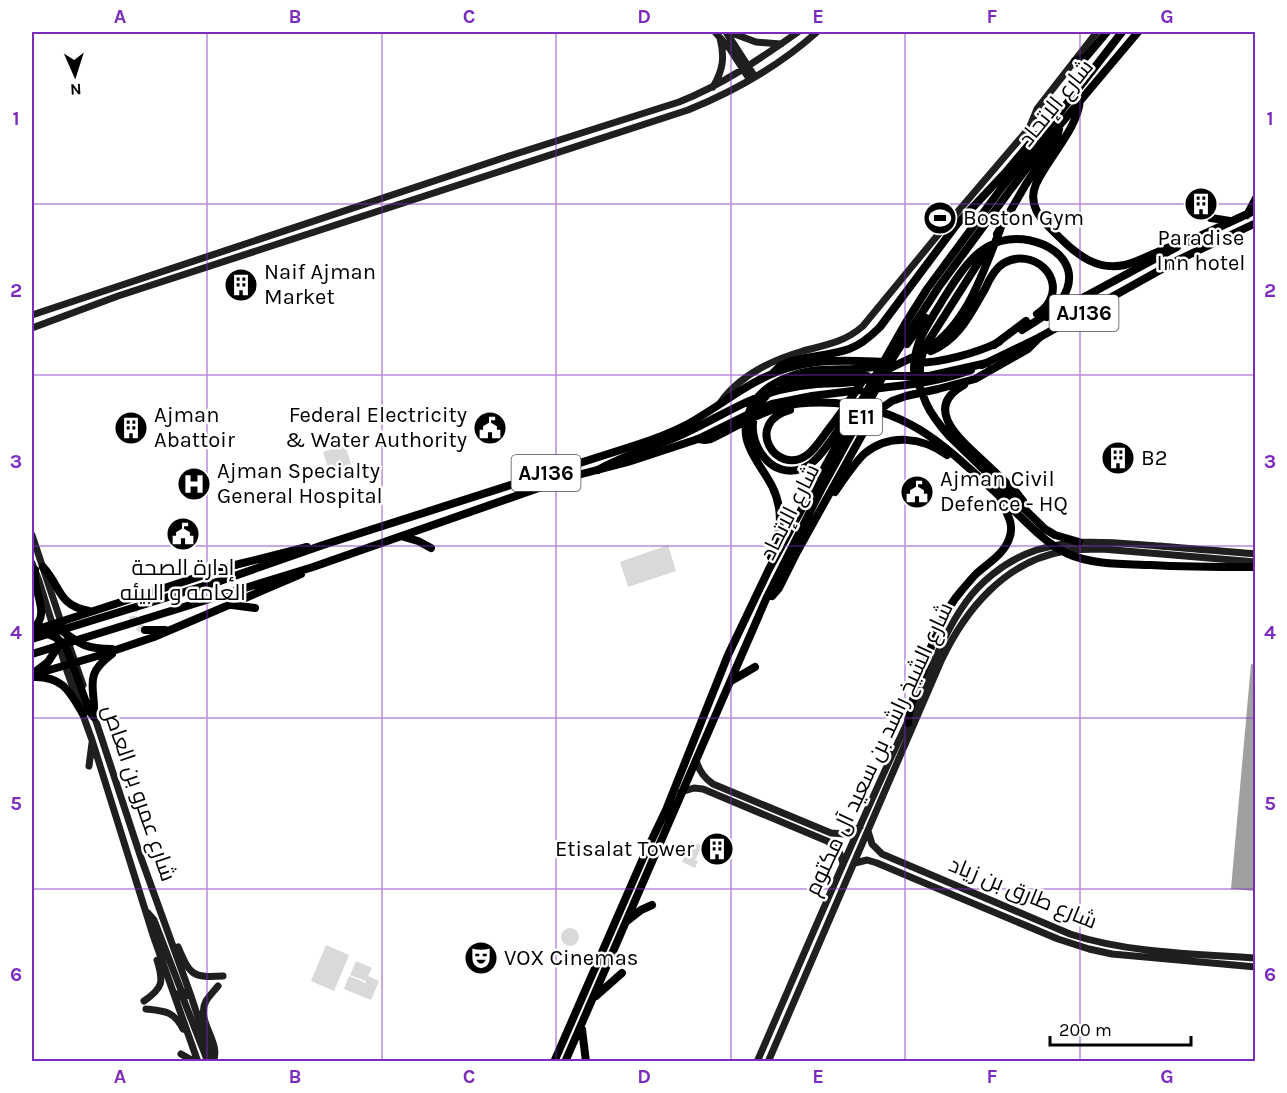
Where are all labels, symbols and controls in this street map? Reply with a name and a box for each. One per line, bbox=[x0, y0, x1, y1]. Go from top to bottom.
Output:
text: A bbox=[114, 5, 127, 28]
text: B bbox=[289, 5, 301, 28]
text: C bbox=[463, 5, 475, 28]
text: D bbox=[637, 5, 651, 28]
text: E bbox=[812, 5, 824, 28]
text: F bbox=[987, 5, 998, 28]
text: G bbox=[1160, 5, 1174, 28]
north arrow bbox=[45, 45, 105, 105]
street label: شارع الإتحاد bbox=[1013, 54, 1100, 152]
text: N bbox=[70, 80, 82, 99]
text: 1 bbox=[12, 107, 20, 130]
text: 1 bbox=[1266, 107, 1274, 130]
building icon: Paradise Inn hotel bbox=[1183, 186, 1219, 222]
sports icon: Boston Gym bbox=[922, 200, 958, 236]
place label: Boston Gym bbox=[963, 205, 1084, 231]
place label: Paradise Inn hotel bbox=[1157, 225, 1245, 276]
place label: Naif Ajman Market bbox=[264, 259, 376, 310]
building icon: Naif Ajman Market bbox=[223, 267, 259, 303]
text: 2 bbox=[10, 279, 22, 302]
text: 2 bbox=[1264, 279, 1276, 302]
road number: AJ136 bbox=[1050, 295, 1118, 331]
road number: E11 bbox=[840, 399, 882, 435]
place label: Ajman Abattoir bbox=[154, 402, 235, 453]
place label: Federal Electricity & Water Authority bbox=[285, 402, 467, 453]
building icon: Ajman Abattoir bbox=[113, 410, 149, 446]
public building icon: Federal Electricity & Water Authority bbox=[472, 410, 508, 446]
building icon: B2 bbox=[1100, 440, 1136, 476]
place label: B2 bbox=[1141, 445, 1167, 471]
text: 3 bbox=[10, 450, 22, 473]
text: 3 bbox=[1264, 450, 1276, 473]
road number: AJ136 bbox=[512, 455, 580, 491]
place label: Ajman Specialty General Hospital bbox=[217, 458, 383, 509]
street label: شارع الإتحاد bbox=[755, 460, 826, 565]
hospital icon: Ajman Specialty General Hospital bbox=[176, 466, 212, 502]
place label: Ajman Civil Defence - HQ bbox=[940, 466, 1068, 517]
public building icon: Ajman Civil Defence - HQ bbox=[899, 474, 935, 510]
public building icon: إدارة الصحة العامه و البيئه bbox=[165, 516, 201, 552]
place label: إدارة الصحة العامه و البيئه bbox=[120, 555, 246, 606]
street label: شارع الشيخ راشد بن سعيد آل مكتوم bbox=[799, 598, 960, 901]
text: 4 bbox=[10, 621, 22, 644]
text: 4 bbox=[1264, 621, 1276, 644]
street label: شارع عمرو بن العاص bbox=[96, 701, 181, 885]
text: 5 bbox=[10, 792, 22, 815]
text: 5 bbox=[1264, 792, 1276, 815]
building icon: Etisalat Tower bbox=[699, 831, 735, 867]
place label: Etisalat Tower bbox=[555, 836, 694, 862]
street label: شارع طارق بن زياد bbox=[945, 851, 1101, 936]
theatre icon: VOX Cinemas bbox=[463, 940, 499, 976]
place label: VOX Cinemas bbox=[504, 945, 638, 971]
text: 6 bbox=[10, 963, 22, 986]
text: 6 bbox=[1264, 963, 1276, 986]
scale bar bbox=[1050, 1009, 1191, 1047]
text: 200 m bbox=[1059, 1019, 1112, 1041]
text: A bbox=[114, 1065, 127, 1088]
text: B bbox=[289, 1065, 301, 1088]
text: C bbox=[463, 1065, 475, 1088]
text: D bbox=[637, 1065, 651, 1088]
text: E bbox=[812, 1065, 824, 1088]
text: F bbox=[987, 1065, 998, 1088]
text: G bbox=[1160, 1065, 1174, 1088]

